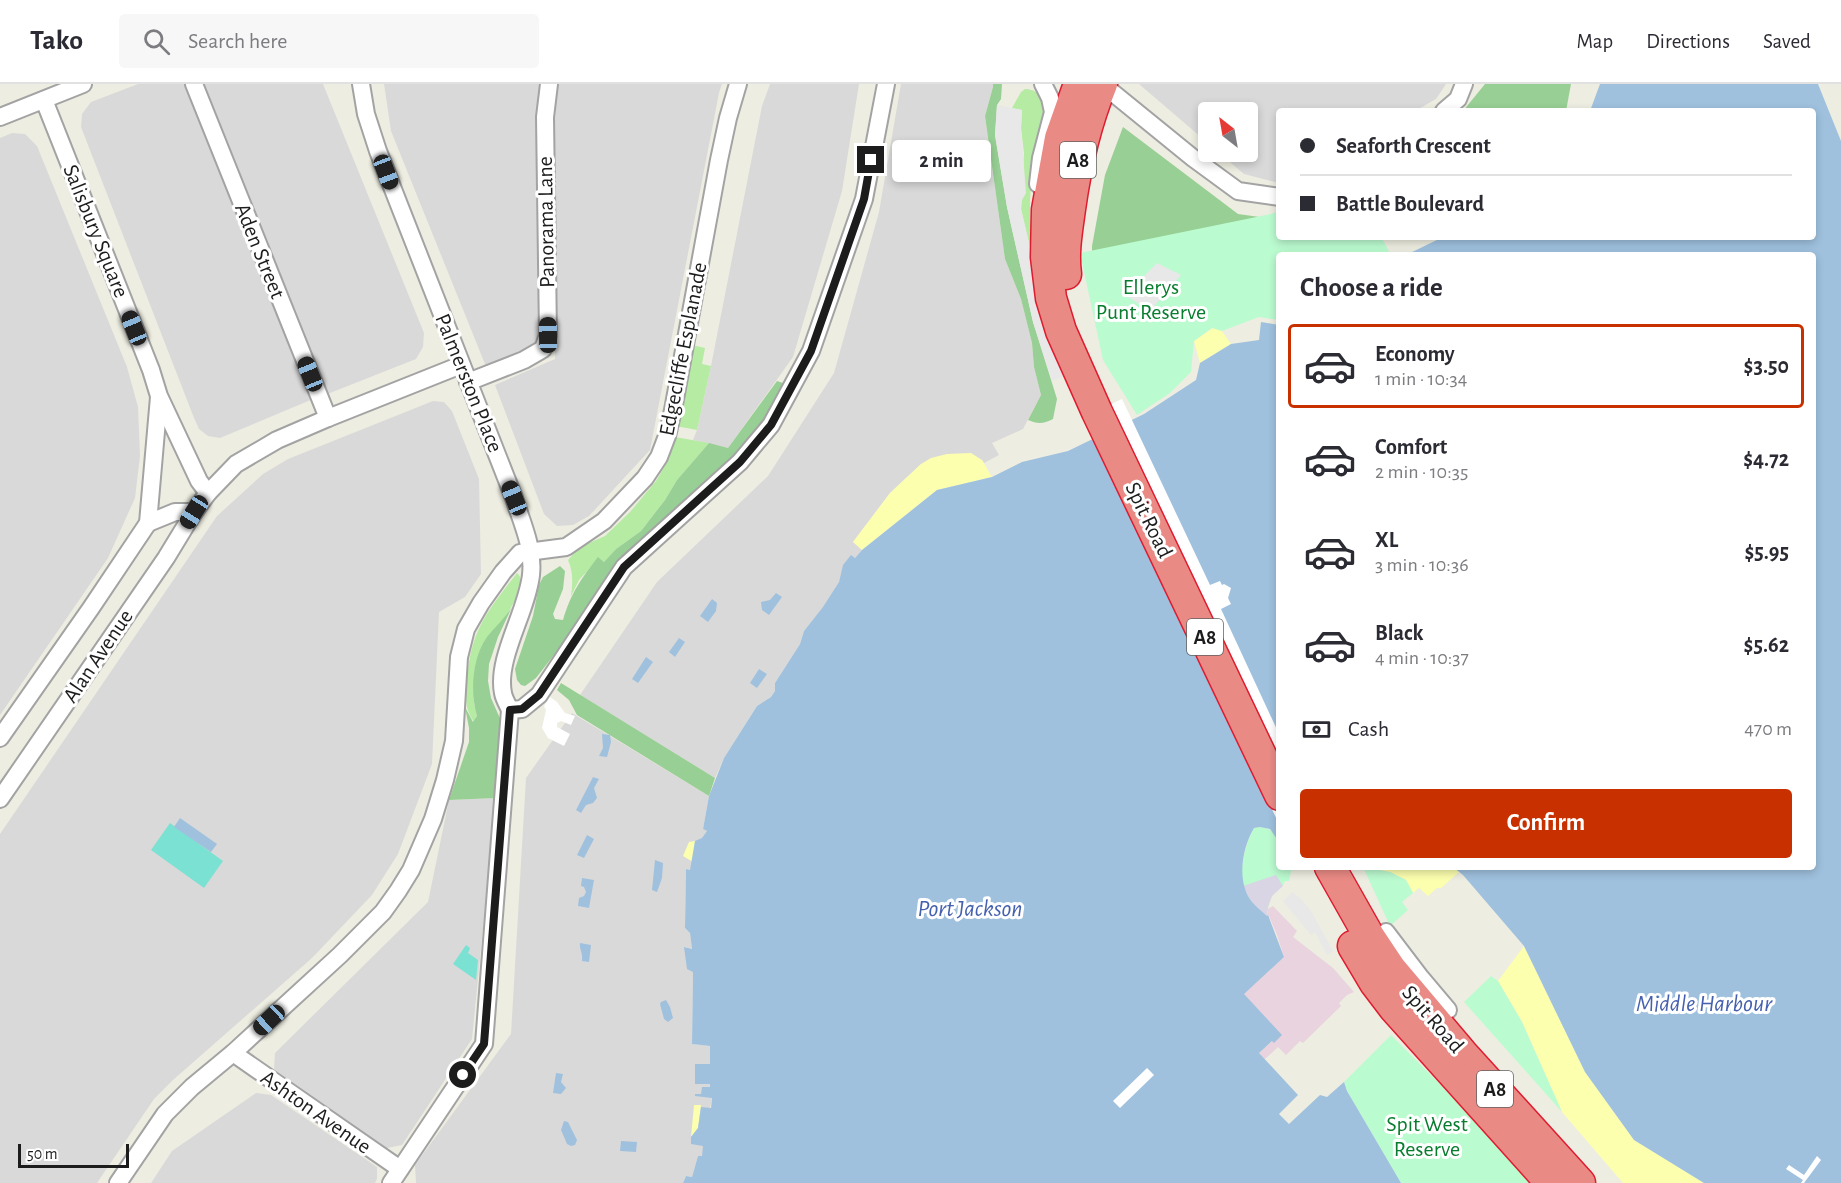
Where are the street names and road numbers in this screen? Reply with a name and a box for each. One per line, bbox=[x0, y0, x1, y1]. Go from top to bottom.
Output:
road number: A8 bbox=[1060, 142, 1096, 178]
street label: Panorama Lane bbox=[534, 156, 558, 288]
street label: Salisbury Square bbox=[59, 161, 133, 301]
street label: Aden Street bbox=[231, 200, 289, 302]
street label: Edgecliffe Esplanade bbox=[655, 260, 711, 438]
street label: Palmerston Place bbox=[431, 311, 507, 455]
street label: Spit Road bbox=[1121, 479, 1177, 561]
street label: Alan Avenue bbox=[59, 605, 137, 707]
road number: A8 bbox=[1187, 619, 1223, 655]
street label: Spit Road bbox=[1398, 981, 1468, 1057]
street label: Ashton Avenue bbox=[257, 1066, 375, 1158]
road number: A8 bbox=[1477, 1071, 1513, 1107]

